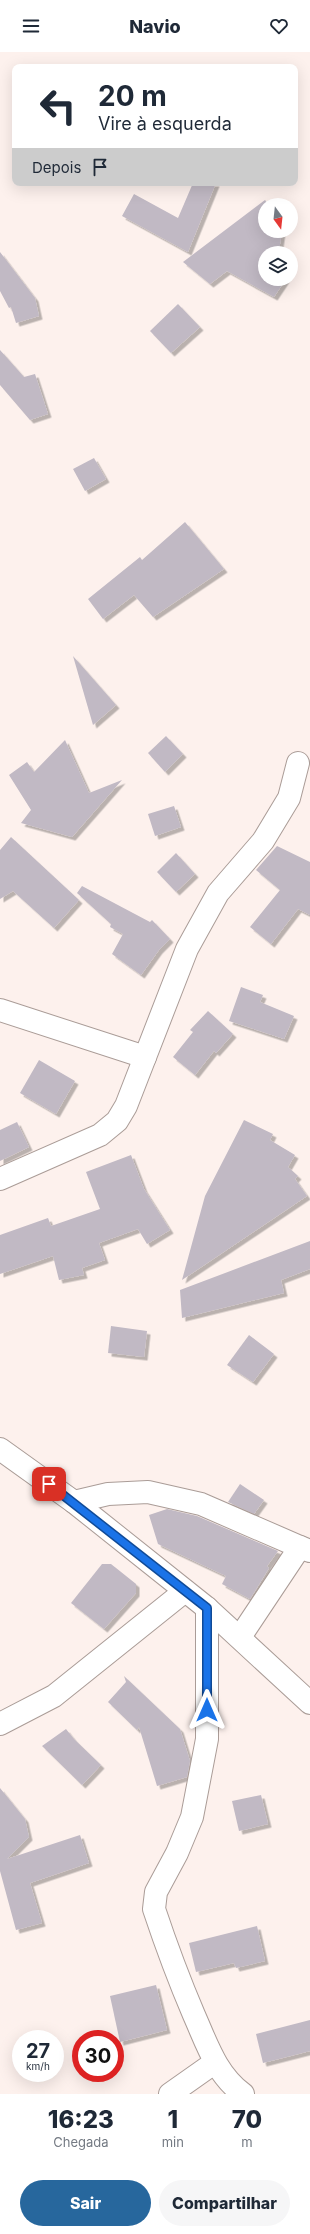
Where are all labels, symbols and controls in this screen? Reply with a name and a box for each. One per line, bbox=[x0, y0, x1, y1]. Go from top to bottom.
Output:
icon: menu bbox=[20, 15, 42, 37]
icon: heart bbox=[268, 15, 290, 37]
text: Navio bbox=[129, 16, 181, 37]
text: 20 m bbox=[98, 79, 167, 113]
icon: left bbox=[32, 80, 84, 132]
text: Vire à esquerda bbox=[98, 113, 232, 134]
icon: arrive bbox=[89, 156, 111, 178]
text: Depois bbox=[32, 158, 81, 177]
north arrow bbox=[258, 198, 298, 238]
map controls bbox=[258, 198, 298, 286]
button: layers bbox=[258, 246, 298, 286]
pin bbox=[32, 1467, 66, 1501]
icon: arrive bbox=[38, 1473, 60, 1495]
position arrow bbox=[186, 1689, 228, 1731]
speed limit sign: 30 bbox=[72, 2030, 124, 2082]
text: 27 bbox=[26, 2039, 50, 2063]
text: km/h bbox=[26, 2060, 50, 2072]
text: 16:23 bbox=[48, 2105, 114, 2134]
text: 1 bbox=[168, 2105, 178, 2134]
text: 70 bbox=[232, 2105, 262, 2134]
text: Chegada bbox=[53, 2134, 109, 2150]
text: min bbox=[162, 2134, 184, 2150]
text: m bbox=[241, 2134, 253, 2150]
button: Sair bbox=[20, 2180, 151, 2226]
button: Compartilhar bbox=[159, 2180, 290, 2226]

